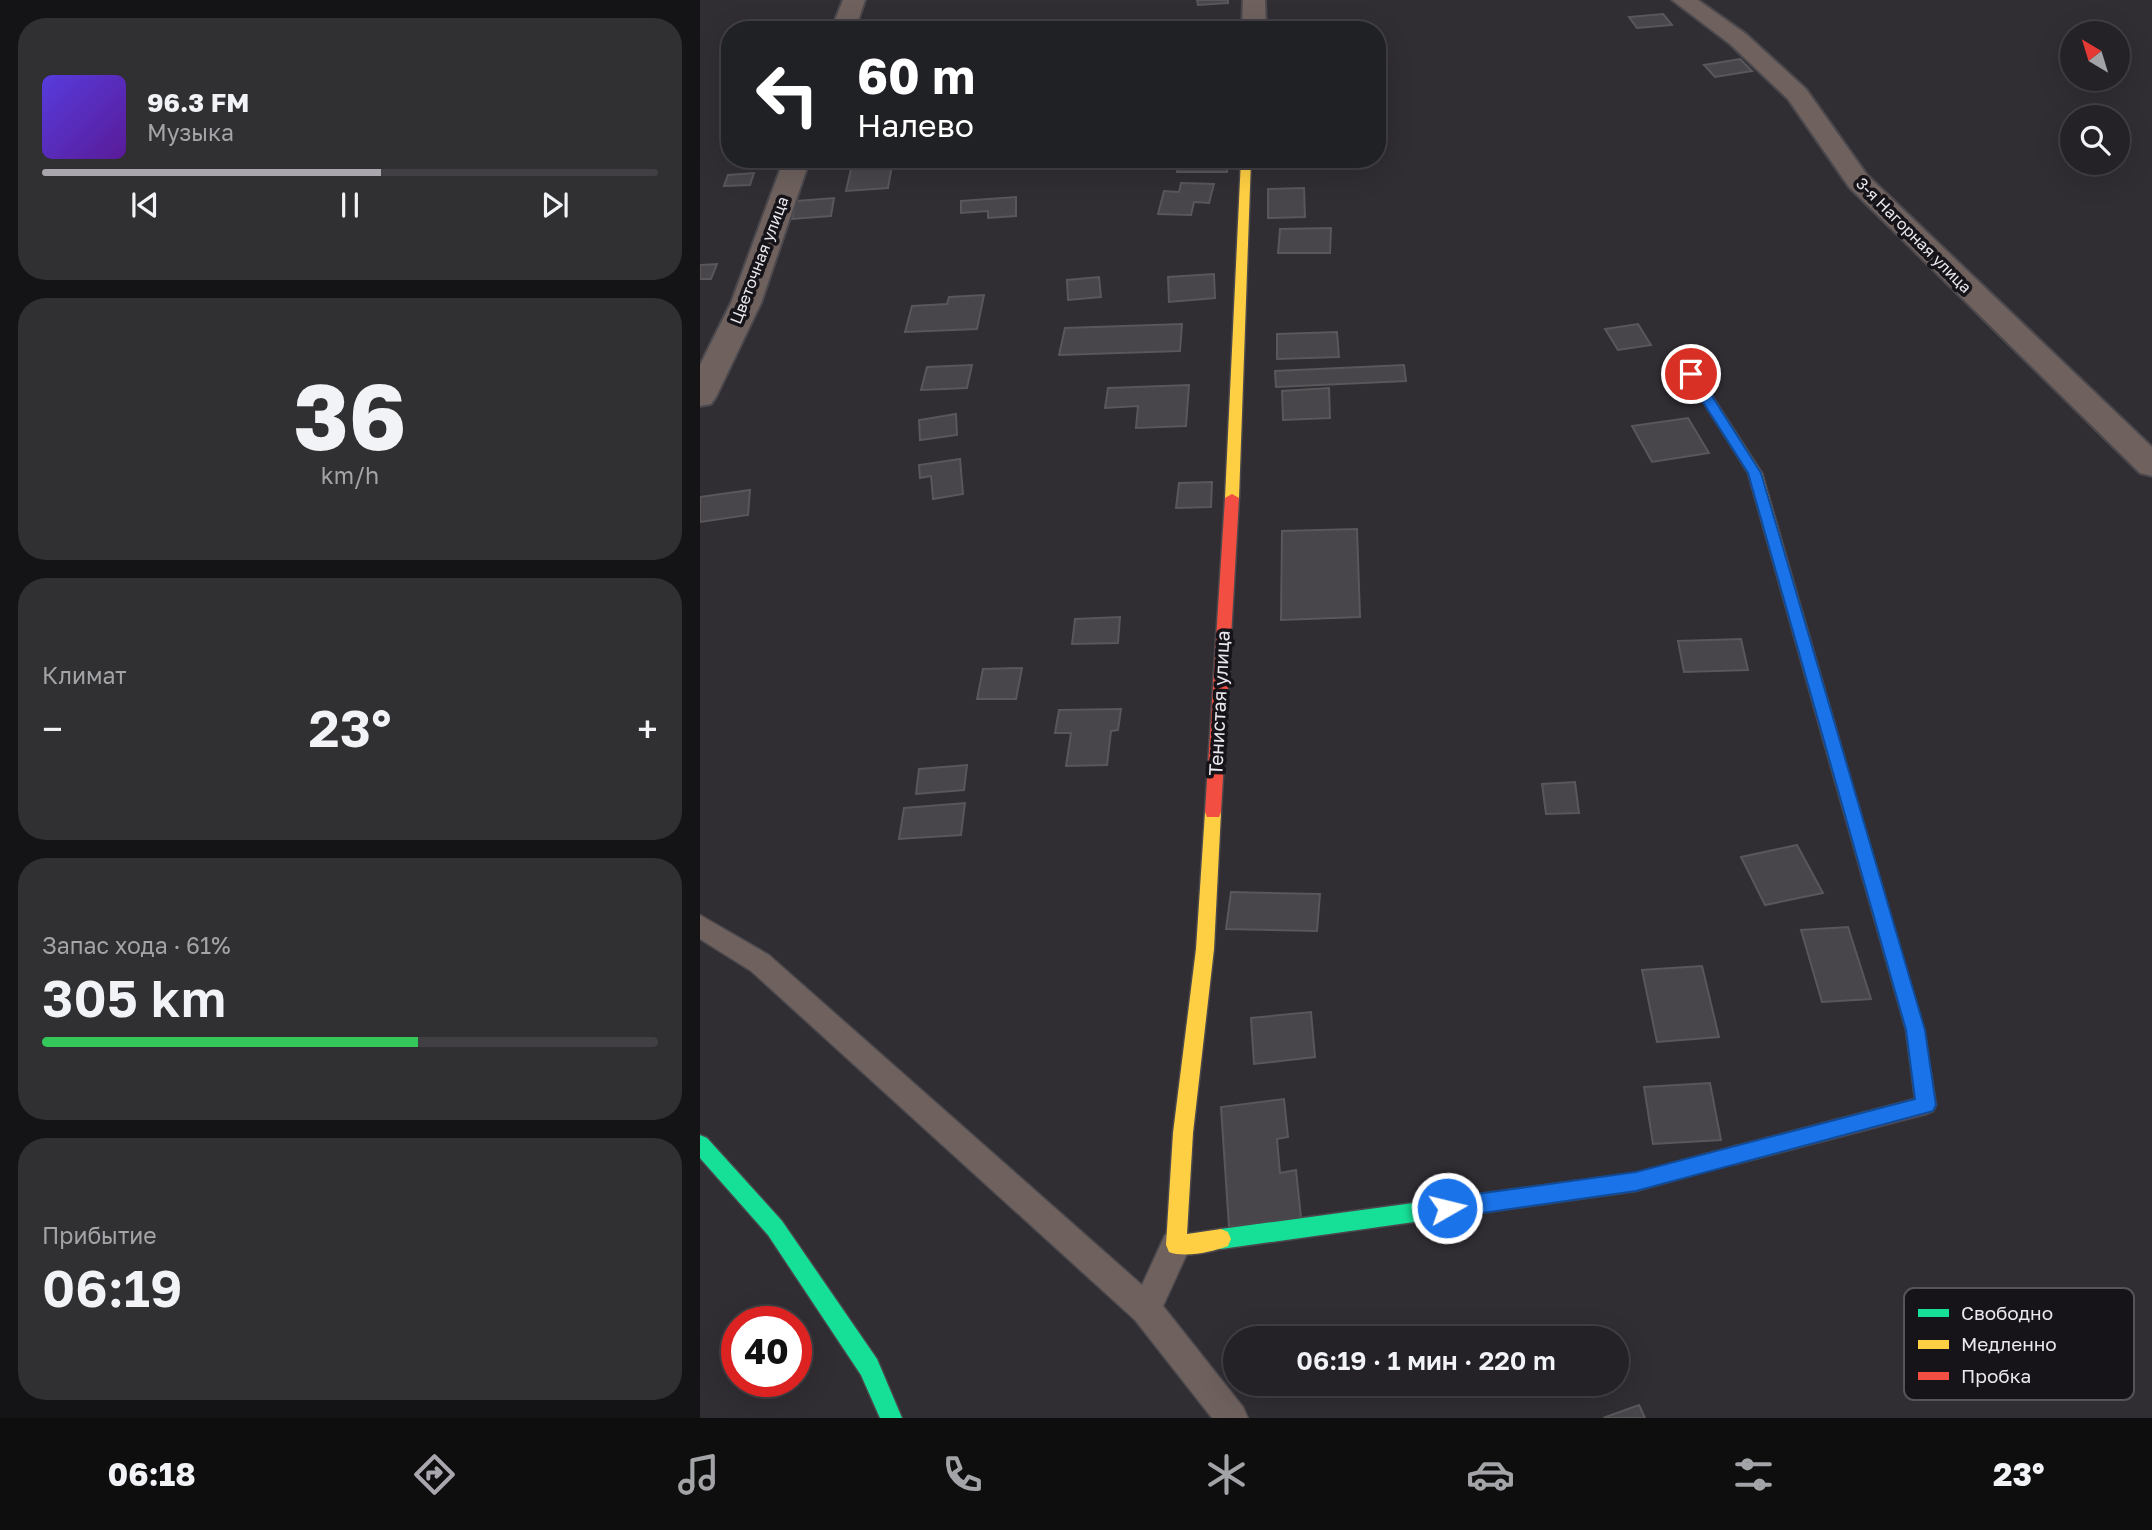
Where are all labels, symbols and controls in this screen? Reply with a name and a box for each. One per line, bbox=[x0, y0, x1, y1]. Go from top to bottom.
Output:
north arrow bbox=[2060, 21, 2130, 91]
map controls bbox=[2060, 21, 2130, 175]
text: 60 m bbox=[857, 46, 975, 105]
icon: left bbox=[742, 49, 833, 140]
text: 96.3 FM bbox=[147, 87, 249, 118]
button: search bbox=[2060, 105, 2130, 175]
text: Налево bbox=[857, 106, 974, 144]
text: Музыка bbox=[147, 118, 234, 146]
street label: 3-я Нагорная улица bbox=[1852, 173, 1976, 297]
icon: previous bbox=[126, 186, 164, 224]
icon: pause bbox=[331, 186, 369, 224]
icon: next bbox=[536, 186, 574, 224]
street label: Цветочная улица bbox=[725, 193, 793, 327]
pin bbox=[1661, 344, 1721, 404]
icon: arrive bbox=[1672, 355, 1710, 393]
text: 36 bbox=[293, 361, 407, 470]
text: km/h bbox=[321, 461, 379, 489]
street label: Тенистая улица bbox=[1203, 630, 1234, 776]
text: Климат bbox=[42, 661, 127, 689]
text: 23° bbox=[309, 696, 391, 758]
text: − bbox=[42, 706, 63, 751]
text: + bbox=[637, 706, 658, 751]
text: Запас хода · 61% bbox=[42, 931, 231, 959]
text: 305 km bbox=[42, 966, 226, 1028]
position arrow bbox=[1410, 1171, 1484, 1245]
text: Прибытие bbox=[42, 1221, 157, 1249]
text: 06:19 bbox=[42, 1256, 182, 1318]
legend bbox=[1904, 1288, 2134, 1400]
text: Свободно bbox=[1961, 1301, 2053, 1324]
speed limit sign: 40 bbox=[721, 1306, 812, 1397]
text: Медленно bbox=[1961, 1332, 2057, 1355]
text: 06:19 · 1 мин · 220 m bbox=[1296, 1345, 1556, 1376]
text: Пробка bbox=[1961, 1364, 2031, 1387]
icon: directions bbox=[410, 1450, 459, 1499]
icon: music bbox=[674, 1450, 723, 1499]
icon: phone bbox=[938, 1450, 987, 1499]
icon: climate bbox=[1202, 1450, 1251, 1499]
icon: car bbox=[1466, 1450, 1515, 1499]
icon: filters bbox=[1729, 1450, 1778, 1499]
text: 06:18 bbox=[107, 1455, 196, 1493]
text: 23° bbox=[1993, 1455, 2045, 1493]

